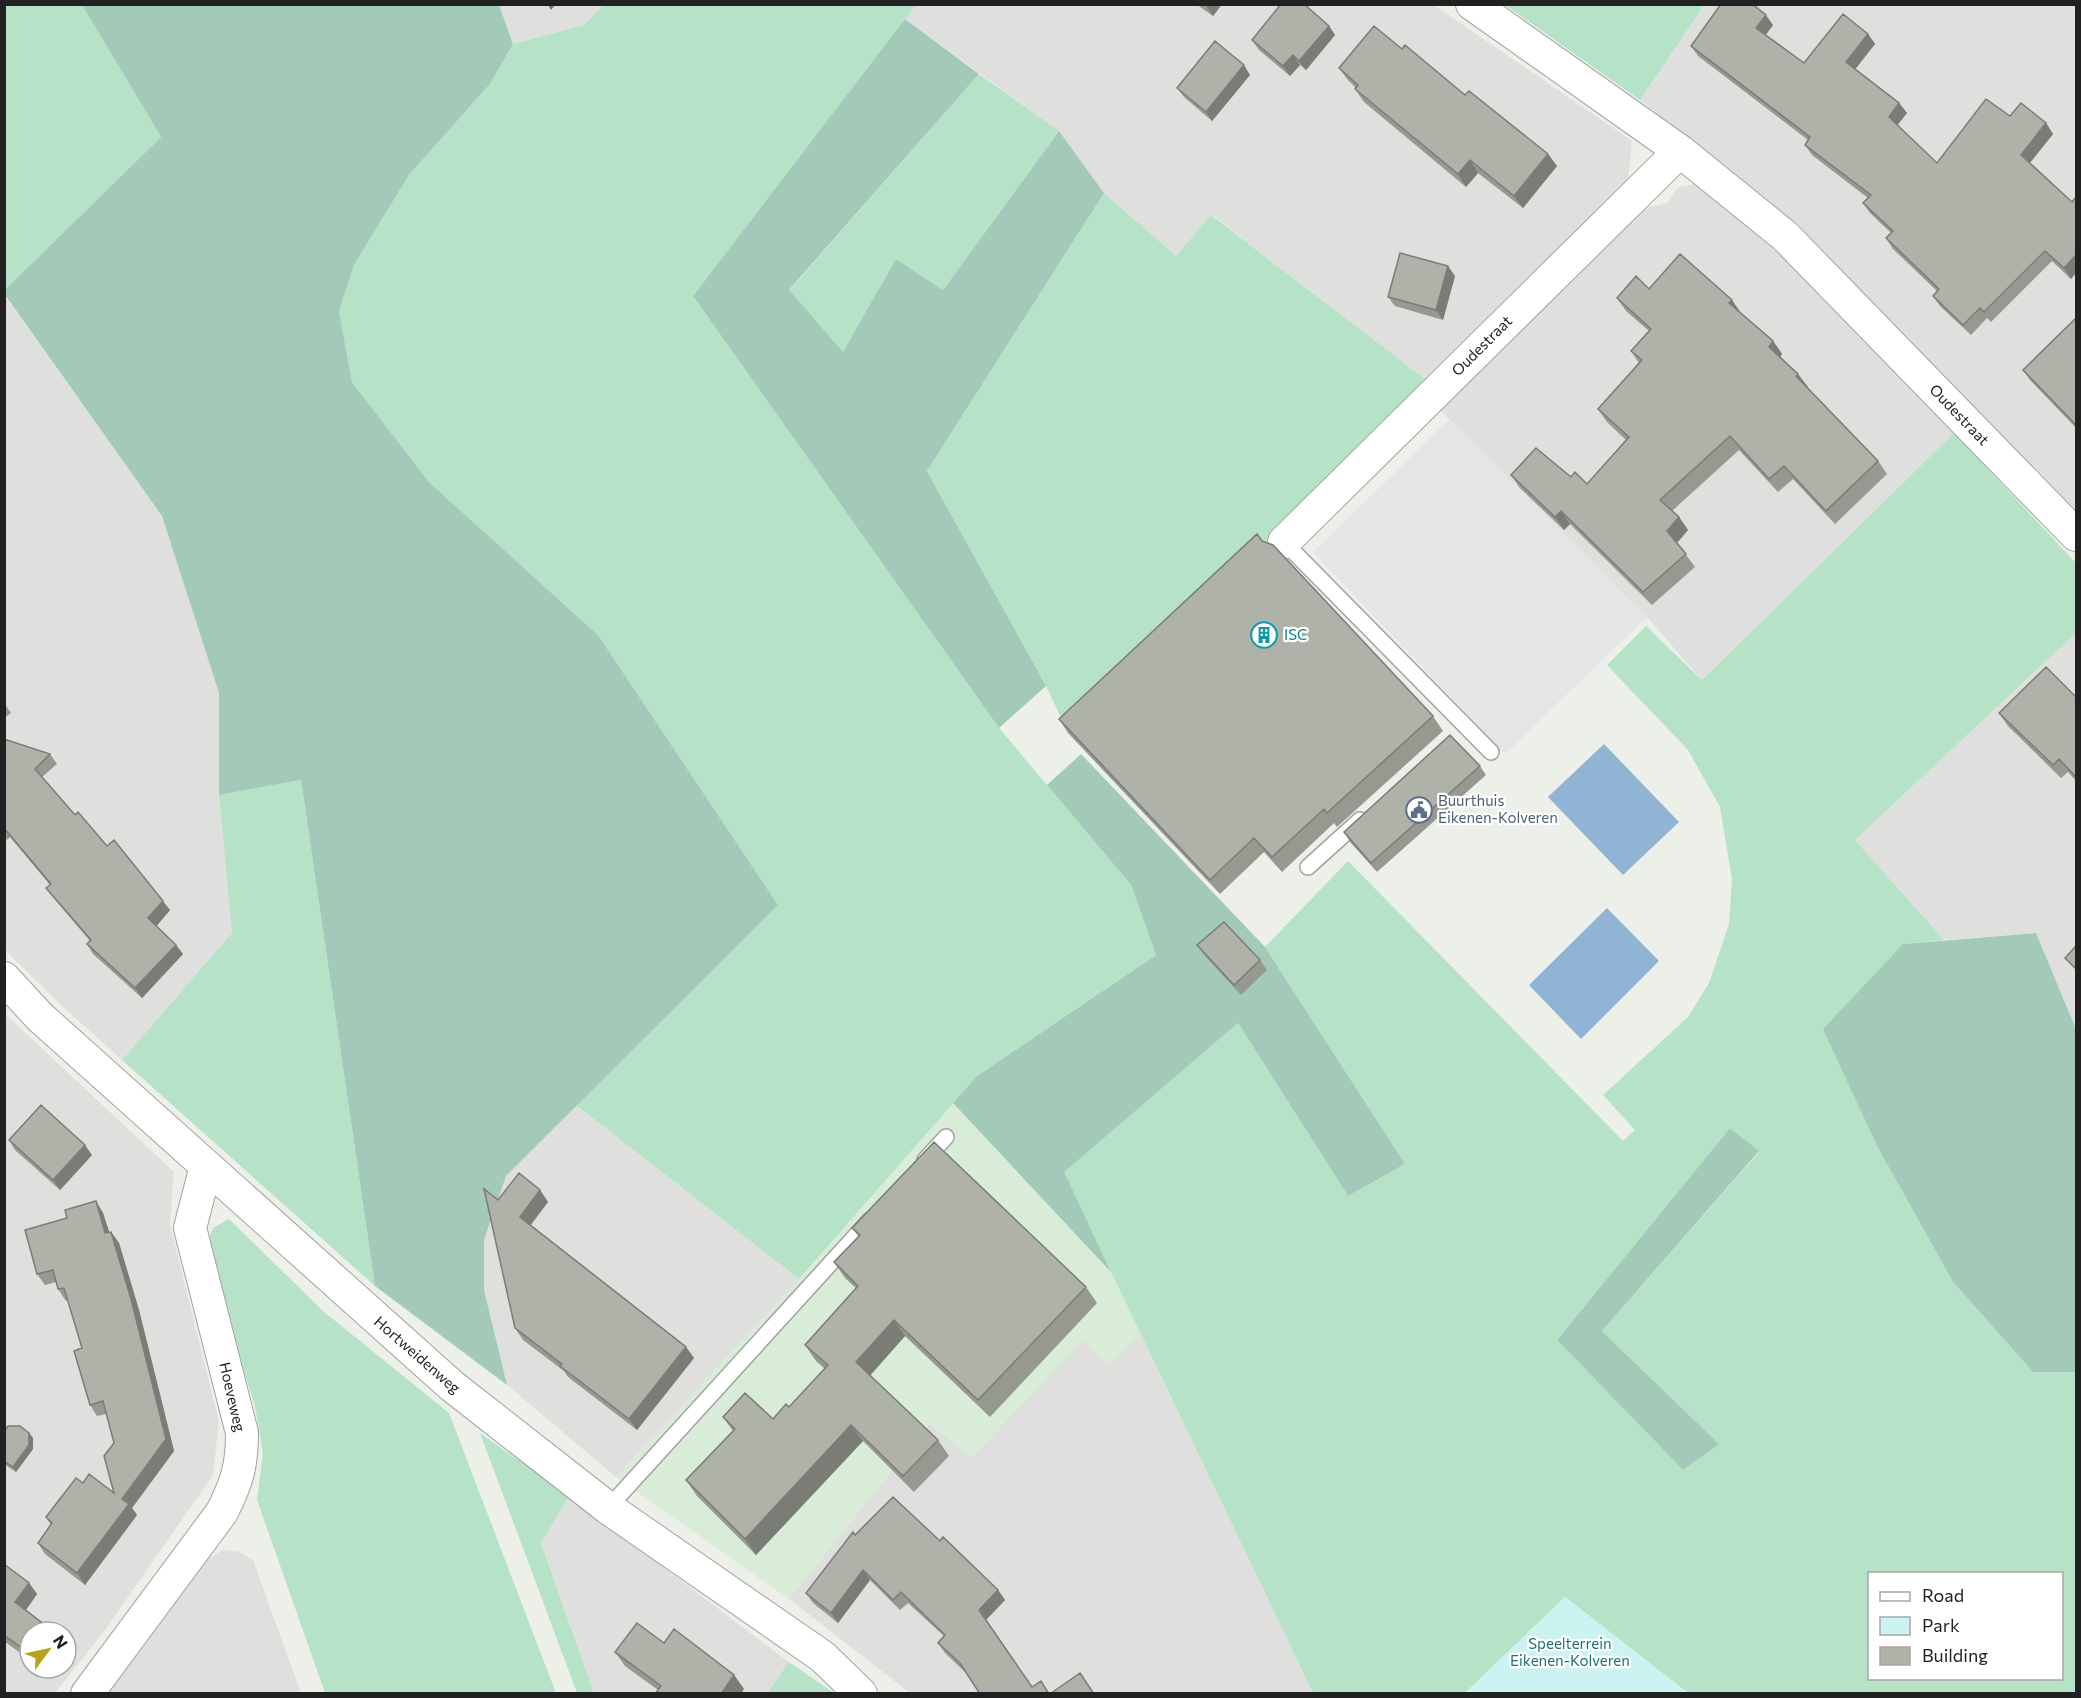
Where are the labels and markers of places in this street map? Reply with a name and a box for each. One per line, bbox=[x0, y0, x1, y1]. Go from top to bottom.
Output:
building icon: ISC bbox=[1249, 620, 1279, 650]
place label: ISC bbox=[1284, 625, 1307, 643]
place label: Buurthuis Eikenen-Kolveren bbox=[1438, 791, 1558, 826]
public building icon: Buurthuis Eikenen-Kolveren bbox=[1404, 795, 1434, 825]

